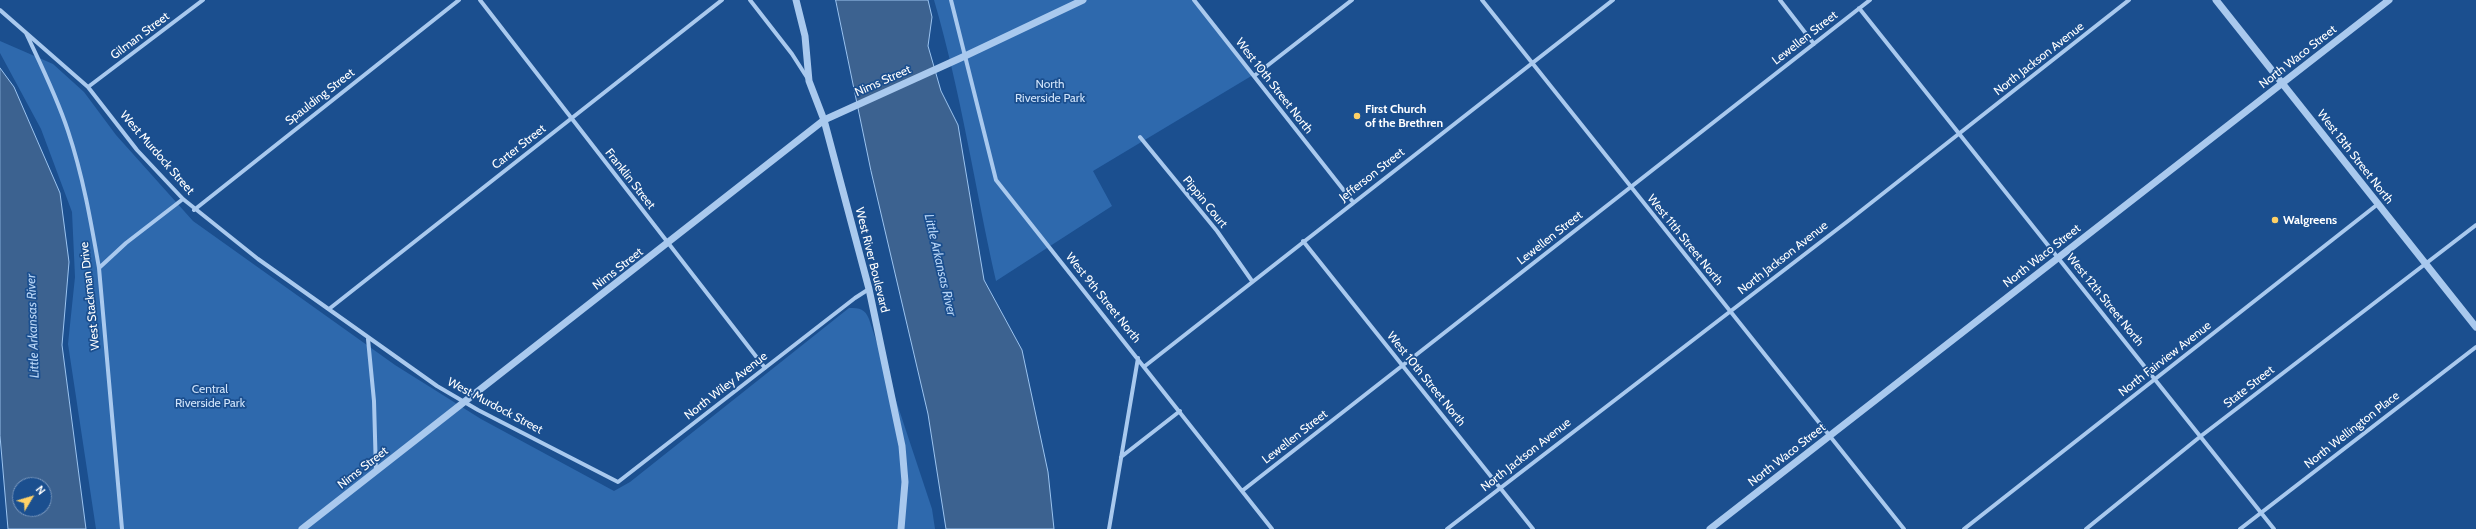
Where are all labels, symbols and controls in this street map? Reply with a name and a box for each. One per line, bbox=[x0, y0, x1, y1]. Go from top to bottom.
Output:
street label: Lewellen Street bbox=[1770, 8, 1840, 68]
street label: Gilman Street bbox=[108, 9, 172, 63]
street label: North Jackson Avenue bbox=[1991, 19, 2087, 99]
street label: North Waco Street bbox=[2257, 22, 2339, 92]
street label: West 10th Street North bbox=[1232, 35, 1316, 137]
street label: Nims Street bbox=[853, 62, 913, 100]
street label: Spaulding Street bbox=[283, 66, 357, 128]
park label: North Riverside Park bbox=[1015, 77, 1085, 105]
place label: First Church of the Brethren bbox=[1365, 102, 1443, 130]
street label: West 13th Street North bbox=[2314, 107, 2396, 207]
street label: West Murdock Street bbox=[117, 108, 197, 198]
marker: First Church of the Brethren bbox=[1352, 111, 1362, 121]
street label: Carter Street bbox=[489, 121, 549, 173]
street label: Jefferson Street bbox=[1337, 145, 1407, 205]
street label: Franklin Street bbox=[602, 146, 658, 212]
street label: Pippin Court bbox=[1180, 173, 1230, 231]
street label: West 11th Street North bbox=[1644, 192, 1726, 288]
street label: West River Boulevard bbox=[852, 206, 892, 314]
street label: Lewellen Street bbox=[1515, 208, 1585, 268]
water label: Little Arkansas River bbox=[921, 212, 959, 318]
place label: Walgreens bbox=[2283, 213, 2337, 227]
marker: Walgreens bbox=[2270, 215, 2280, 225]
street label: North Jackson Avenue bbox=[1735, 218, 1831, 298]
street label: North Waco Street bbox=[2001, 221, 2083, 291]
street label: West Stackman Drive bbox=[77, 241, 103, 351]
street label: Nims Street bbox=[590, 245, 646, 293]
street label: West 9th Street North bbox=[1062, 250, 1144, 346]
street label: West 12th Street North bbox=[2063, 251, 2147, 349]
water label: Little Arkansas River bbox=[23, 274, 43, 378]
street label: North Fairview Avenue bbox=[2116, 318, 2214, 400]
street label: West 10th Street North bbox=[1384, 329, 1468, 429]
street label: North Wiley Avenue bbox=[682, 349, 770, 423]
street label: State Street bbox=[2221, 363, 2277, 411]
street label: West Murdock Street bbox=[445, 375, 545, 437]
park label: Central Riverside Park bbox=[175, 382, 245, 410]
street label: North Wellington Place bbox=[2302, 388, 2402, 472]
street label: Lewellen Street bbox=[1260, 407, 1330, 467]
street label: North Jackson Avenue bbox=[1478, 415, 1574, 495]
street label: North Waco Street bbox=[1746, 420, 1828, 490]
street label: Nims Street bbox=[335, 444, 391, 492]
north arrow bbox=[12, 477, 52, 517]
text: N bbox=[33, 483, 49, 498]

